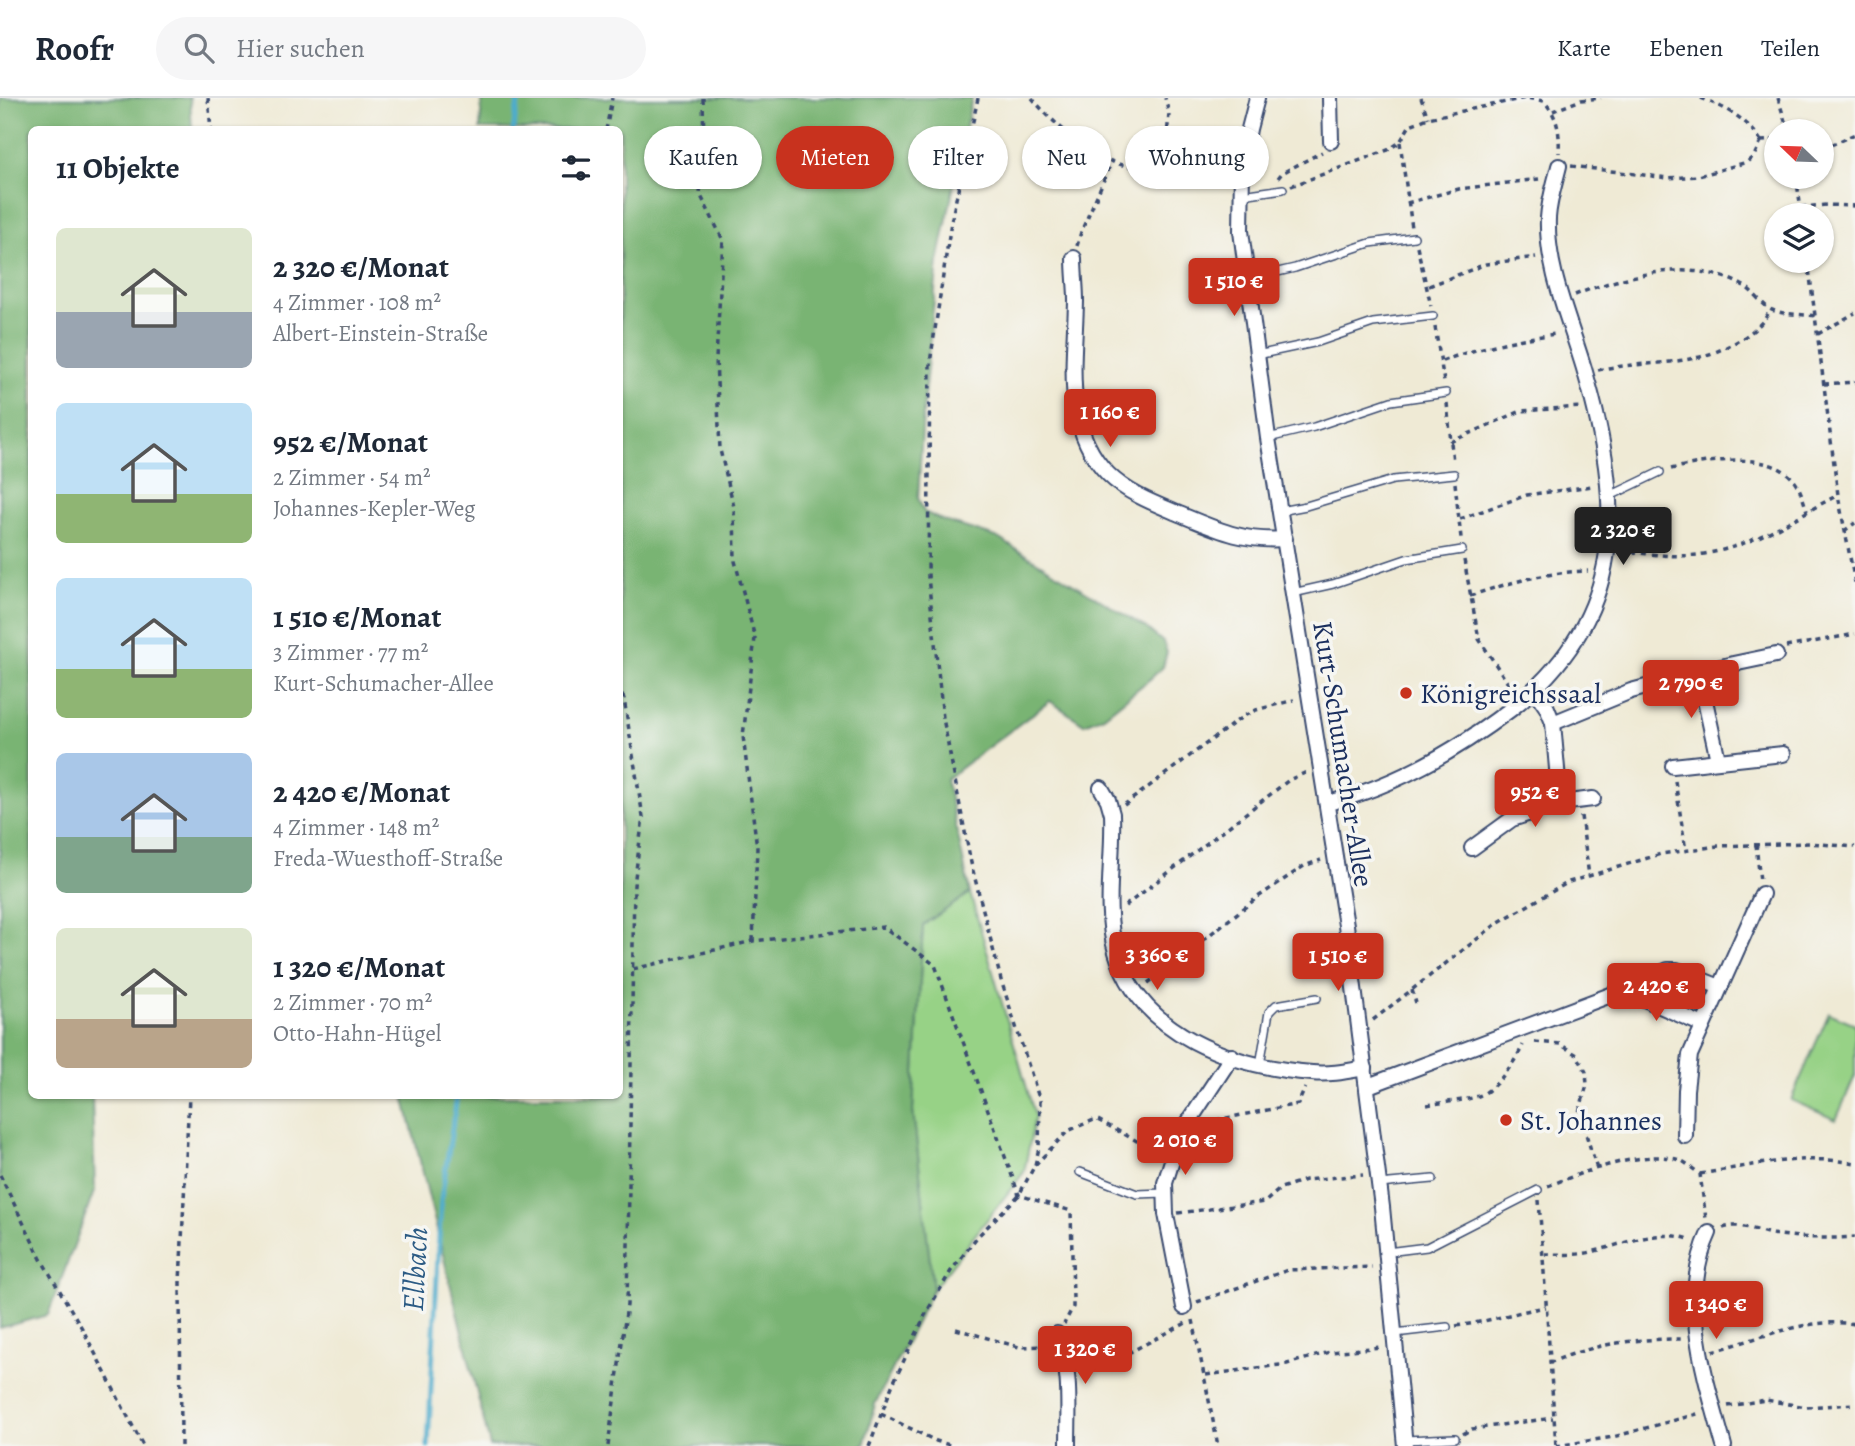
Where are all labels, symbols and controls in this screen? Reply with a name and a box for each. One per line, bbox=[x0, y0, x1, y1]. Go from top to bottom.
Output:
search box bbox=[156, 17, 646, 80]
text: Roofr bbox=[35, 26, 114, 71]
icon: search bbox=[180, 29, 218, 67]
text: Hier suchen bbox=[236, 31, 365, 66]
text: Karte bbox=[1557, 32, 1611, 64]
text: Ebenen bbox=[1649, 32, 1723, 64]
text: Teilen bbox=[1761, 32, 1820, 64]
north arrow bbox=[1764, 119, 1834, 189]
map controls bbox=[1764, 119, 1834, 273]
chip: Kaufen bbox=[644, 126, 762, 189]
chip: Mieten bbox=[776, 126, 894, 189]
chip: Filter bbox=[908, 126, 1008, 189]
chip: Neu bbox=[1022, 126, 1111, 189]
chip: Wohnung bbox=[1125, 126, 1269, 189]
text: 11 Objekte bbox=[56, 148, 180, 188]
icon: filters bbox=[557, 149, 595, 187]
button: layers bbox=[1764, 203, 1834, 273]
text: 2 320 €/Monat bbox=[273, 247, 449, 287]
icon: home bbox=[112, 256, 196, 340]
pin: 1 510 € bbox=[1169, 258, 1299, 318]
text: 1 510 € bbox=[1204, 265, 1264, 296]
text: 4 Zimmer · 108 m² bbox=[273, 287, 441, 318]
text: Albert-Einstein-Straße bbox=[273, 318, 488, 349]
pin: 1 160 € bbox=[1045, 390, 1175, 449]
text: 1 160 € bbox=[1080, 396, 1140, 427]
text: 952 €/Monat bbox=[273, 422, 428, 462]
icon: home bbox=[112, 431, 196, 515]
text: 2 Zimmer · 54 m² bbox=[273, 462, 431, 493]
text: Johannes-Kepler-Weg bbox=[273, 493, 476, 524]
pin: 2 320 € bbox=[1558, 508, 1688, 567]
text: 2 320 € bbox=[1591, 514, 1655, 545]
text: 1 510 €/Monat bbox=[273, 597, 441, 637]
icon: home bbox=[112, 606, 196, 690]
street label: Kurt-Schumacher-Allee bbox=[1303, 618, 1383, 890]
text: 3 Zimmer · 77 m² bbox=[273, 637, 428, 668]
pin: 2 790 € bbox=[1626, 660, 1756, 720]
text: 2 790 € bbox=[1659, 667, 1723, 698]
text: Kurt-Schumacher-Allee bbox=[273, 668, 494, 699]
place label: Königreichssaal bbox=[1420, 675, 1601, 713]
marker: Königreichssaal bbox=[1398, 685, 1414, 701]
pin: 952 € bbox=[1486, 770, 1584, 829]
text: 2 420 €/Monat bbox=[273, 772, 450, 812]
text: 952 € bbox=[1511, 776, 1559, 807]
icon: home bbox=[112, 781, 196, 865]
text: 4 Zimmer · 148 m² bbox=[273, 812, 439, 843]
text: Freda-Wuesthoff-Straße bbox=[273, 843, 503, 874]
pin: 3 360 € bbox=[1092, 932, 1222, 992]
pin: 1 510 € bbox=[1273, 934, 1403, 993]
text: 3 360 € bbox=[1125, 939, 1189, 970]
text: 1 510 € bbox=[1308, 940, 1368, 971]
text: 1 320 €/Monat bbox=[273, 947, 445, 987]
icon: home bbox=[112, 956, 196, 1040]
pin: 2 420 € bbox=[1591, 964, 1721, 1023]
text: 2 420 € bbox=[1623, 970, 1689, 1001]
text: 2 Zimmer · 70 m² bbox=[273, 987, 432, 1018]
text: Otto-Hahn-Hügel bbox=[273, 1018, 441, 1049]
place label: St. Johannes bbox=[1520, 1102, 1662, 1140]
marker: St. Johannes bbox=[1498, 1112, 1514, 1128]
pin: 2 010 € bbox=[1120, 1118, 1250, 1177]
text: 2 010 € bbox=[1153, 1124, 1217, 1155]
water label: Ellbach bbox=[393, 1226, 437, 1312]
pin: 1 340 € bbox=[1651, 1282, 1781, 1341]
text: 1 340 € bbox=[1685, 1288, 1747, 1319]
pin: 1 320 € bbox=[1020, 1326, 1150, 1386]
text: 1 320 € bbox=[1054, 1333, 1116, 1364]

